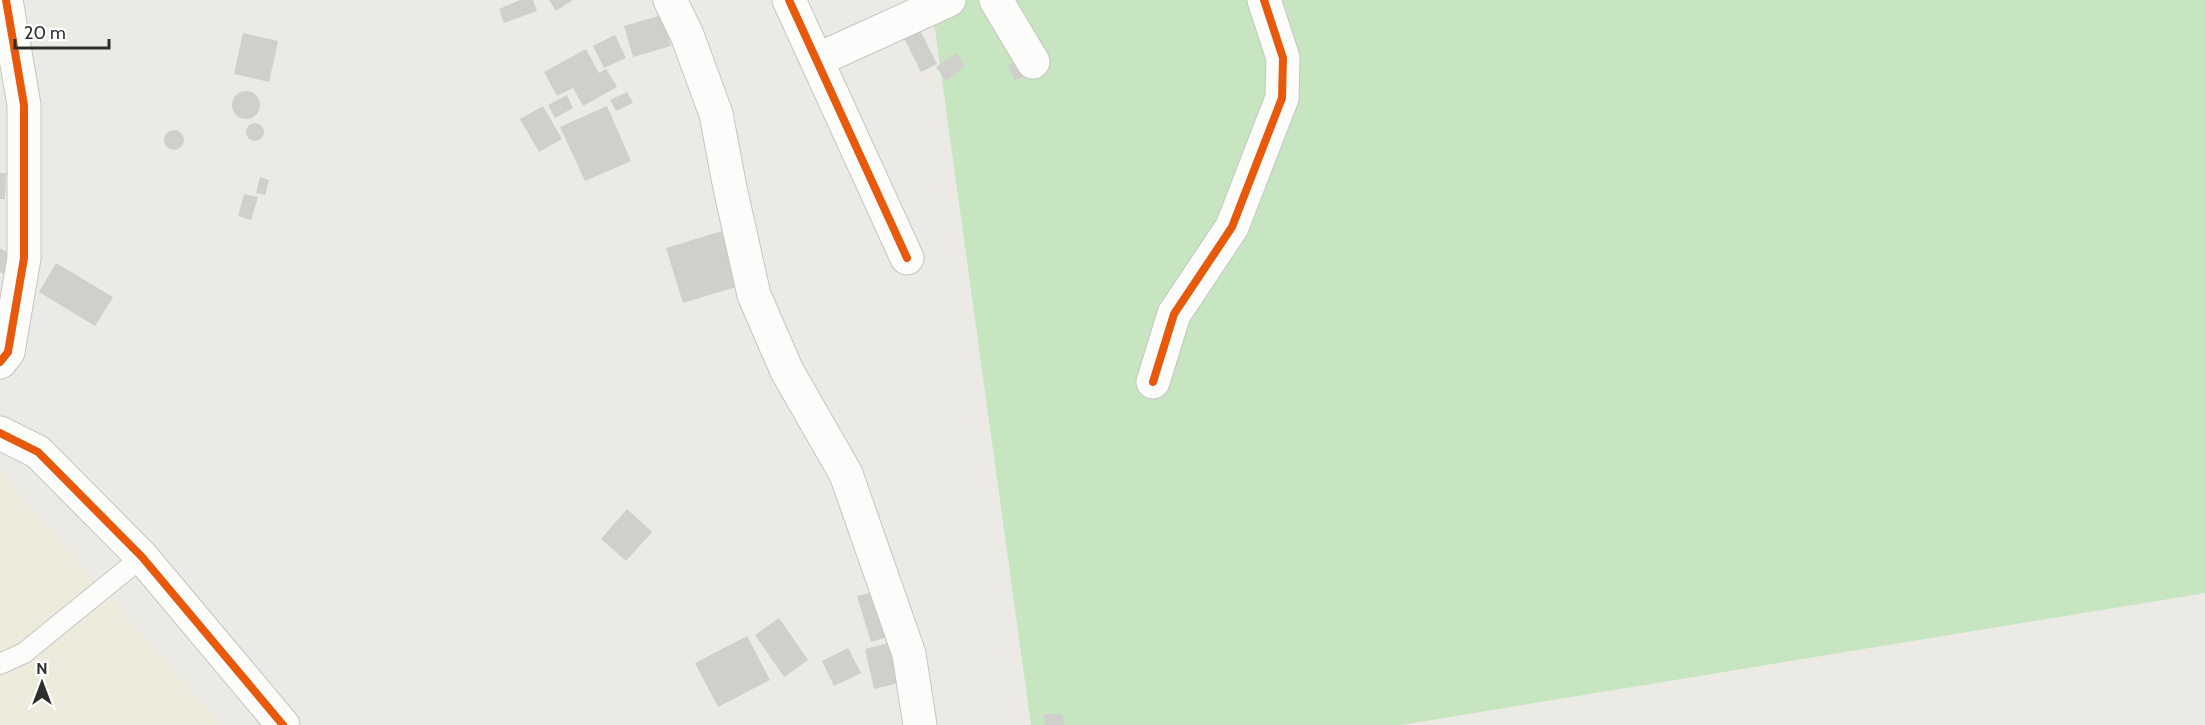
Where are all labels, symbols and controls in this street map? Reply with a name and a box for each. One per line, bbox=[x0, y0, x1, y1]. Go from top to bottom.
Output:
scale bar bbox=[15, 12, 110, 50]
text: 20 m bbox=[24, 22, 66, 44]
north arrow bbox=[12, 653, 72, 713]
text: N bbox=[36, 659, 48, 678]

